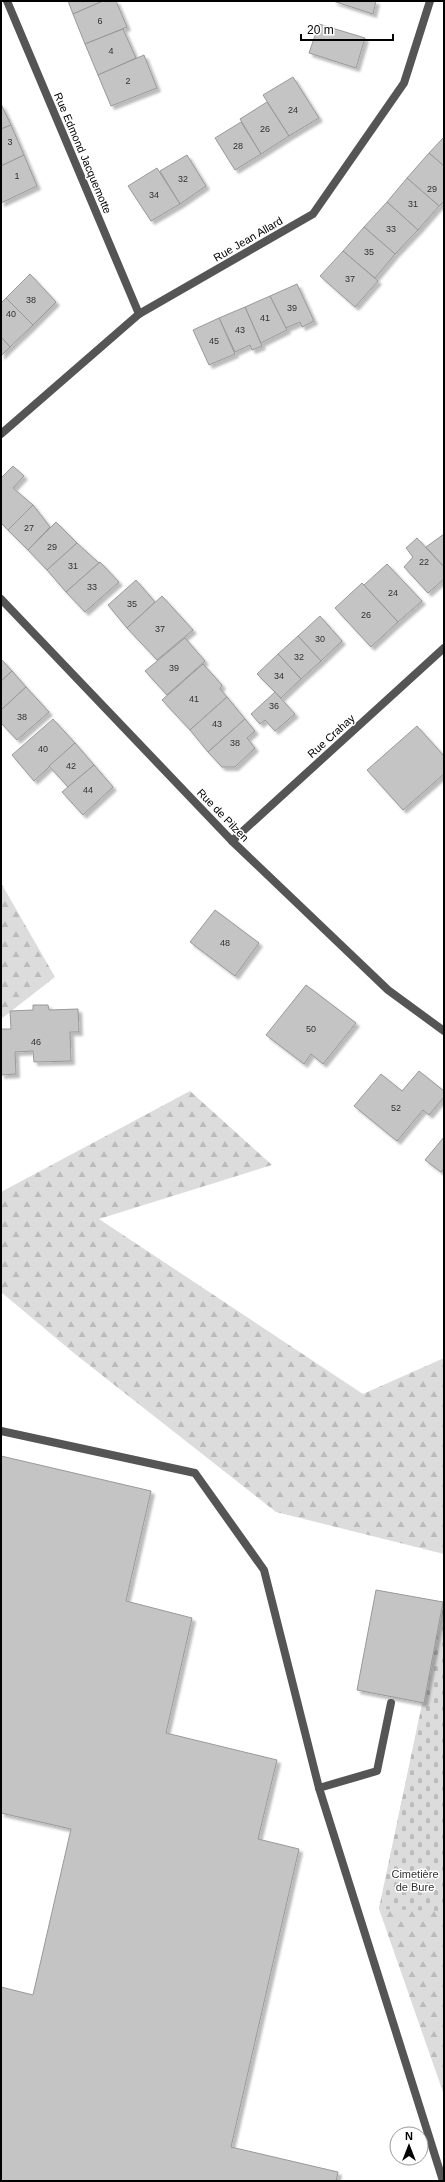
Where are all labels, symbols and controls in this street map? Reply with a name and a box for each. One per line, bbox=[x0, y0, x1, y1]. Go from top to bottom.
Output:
house number: 6 bbox=[97, 16, 103, 26]
scale bar bbox=[301, 16, 393, 42]
text: 20 m bbox=[307, 23, 334, 37]
house number: 4 bbox=[108, 46, 114, 56]
house number: 2 bbox=[125, 76, 131, 86]
street label: Rue Edmond Jacquemotte bbox=[52, 91, 114, 215]
house number: 24 bbox=[288, 105, 298, 115]
house number: 26 bbox=[260, 124, 270, 134]
house number: 3 bbox=[7, 137, 13, 147]
house number: 28 bbox=[233, 141, 243, 151]
house number: 1 bbox=[14, 171, 20, 181]
house number: 32 bbox=[178, 174, 188, 184]
house number: 29 bbox=[427, 184, 437, 194]
house number: 34 bbox=[149, 190, 159, 200]
house number: 31 bbox=[408, 199, 418, 209]
street label: Rue Jean Allard bbox=[211, 214, 285, 264]
house number: 33 bbox=[386, 224, 396, 234]
house number: 35 bbox=[364, 247, 374, 257]
house number: 37 bbox=[345, 274, 355, 284]
house number: 38 bbox=[26, 295, 36, 305]
house number: 39 bbox=[287, 303, 297, 313]
house number: 40 bbox=[6, 309, 16, 319]
house number: 41 bbox=[260, 313, 270, 323]
house number: 43 bbox=[235, 325, 245, 335]
house number: 45 bbox=[209, 336, 219, 346]
house number: 27 bbox=[24, 523, 34, 533]
house number: 29 bbox=[47, 542, 57, 552]
house number: 22 bbox=[419, 557, 429, 567]
house number: 31 bbox=[68, 561, 78, 571]
house number: 33 bbox=[87, 582, 97, 592]
house number: 24 bbox=[388, 588, 398, 598]
house number: 35 bbox=[127, 599, 137, 609]
house number: 26 bbox=[361, 610, 371, 620]
house number: 37 bbox=[155, 624, 165, 634]
house number: 30 bbox=[315, 634, 325, 644]
house number: 32 bbox=[294, 652, 304, 662]
house number: 39 bbox=[169, 663, 179, 673]
house number: 34 bbox=[274, 671, 284, 681]
house number: 41 bbox=[189, 694, 199, 704]
house number: 36 bbox=[269, 701, 279, 711]
house number: 38 bbox=[17, 712, 27, 722]
street label: Rue Crahay bbox=[305, 712, 357, 760]
house number: 43 bbox=[212, 719, 222, 729]
house number: 38 bbox=[230, 738, 240, 748]
house number: 40 bbox=[38, 744, 48, 754]
house number: 42 bbox=[66, 761, 76, 771]
house number: 44 bbox=[83, 785, 93, 795]
street label: Rue de Pilzen bbox=[195, 786, 251, 844]
house number: 48 bbox=[220, 938, 230, 948]
house number: 50 bbox=[306, 1024, 316, 1034]
house number: 46 bbox=[31, 1037, 41, 1047]
house number: 52 bbox=[391, 1103, 401, 1113]
park label: Cimetière de Bure bbox=[391, 1868, 439, 1893]
north arrow bbox=[389, 2126, 429, 2166]
text: N bbox=[405, 2130, 413, 2142]

